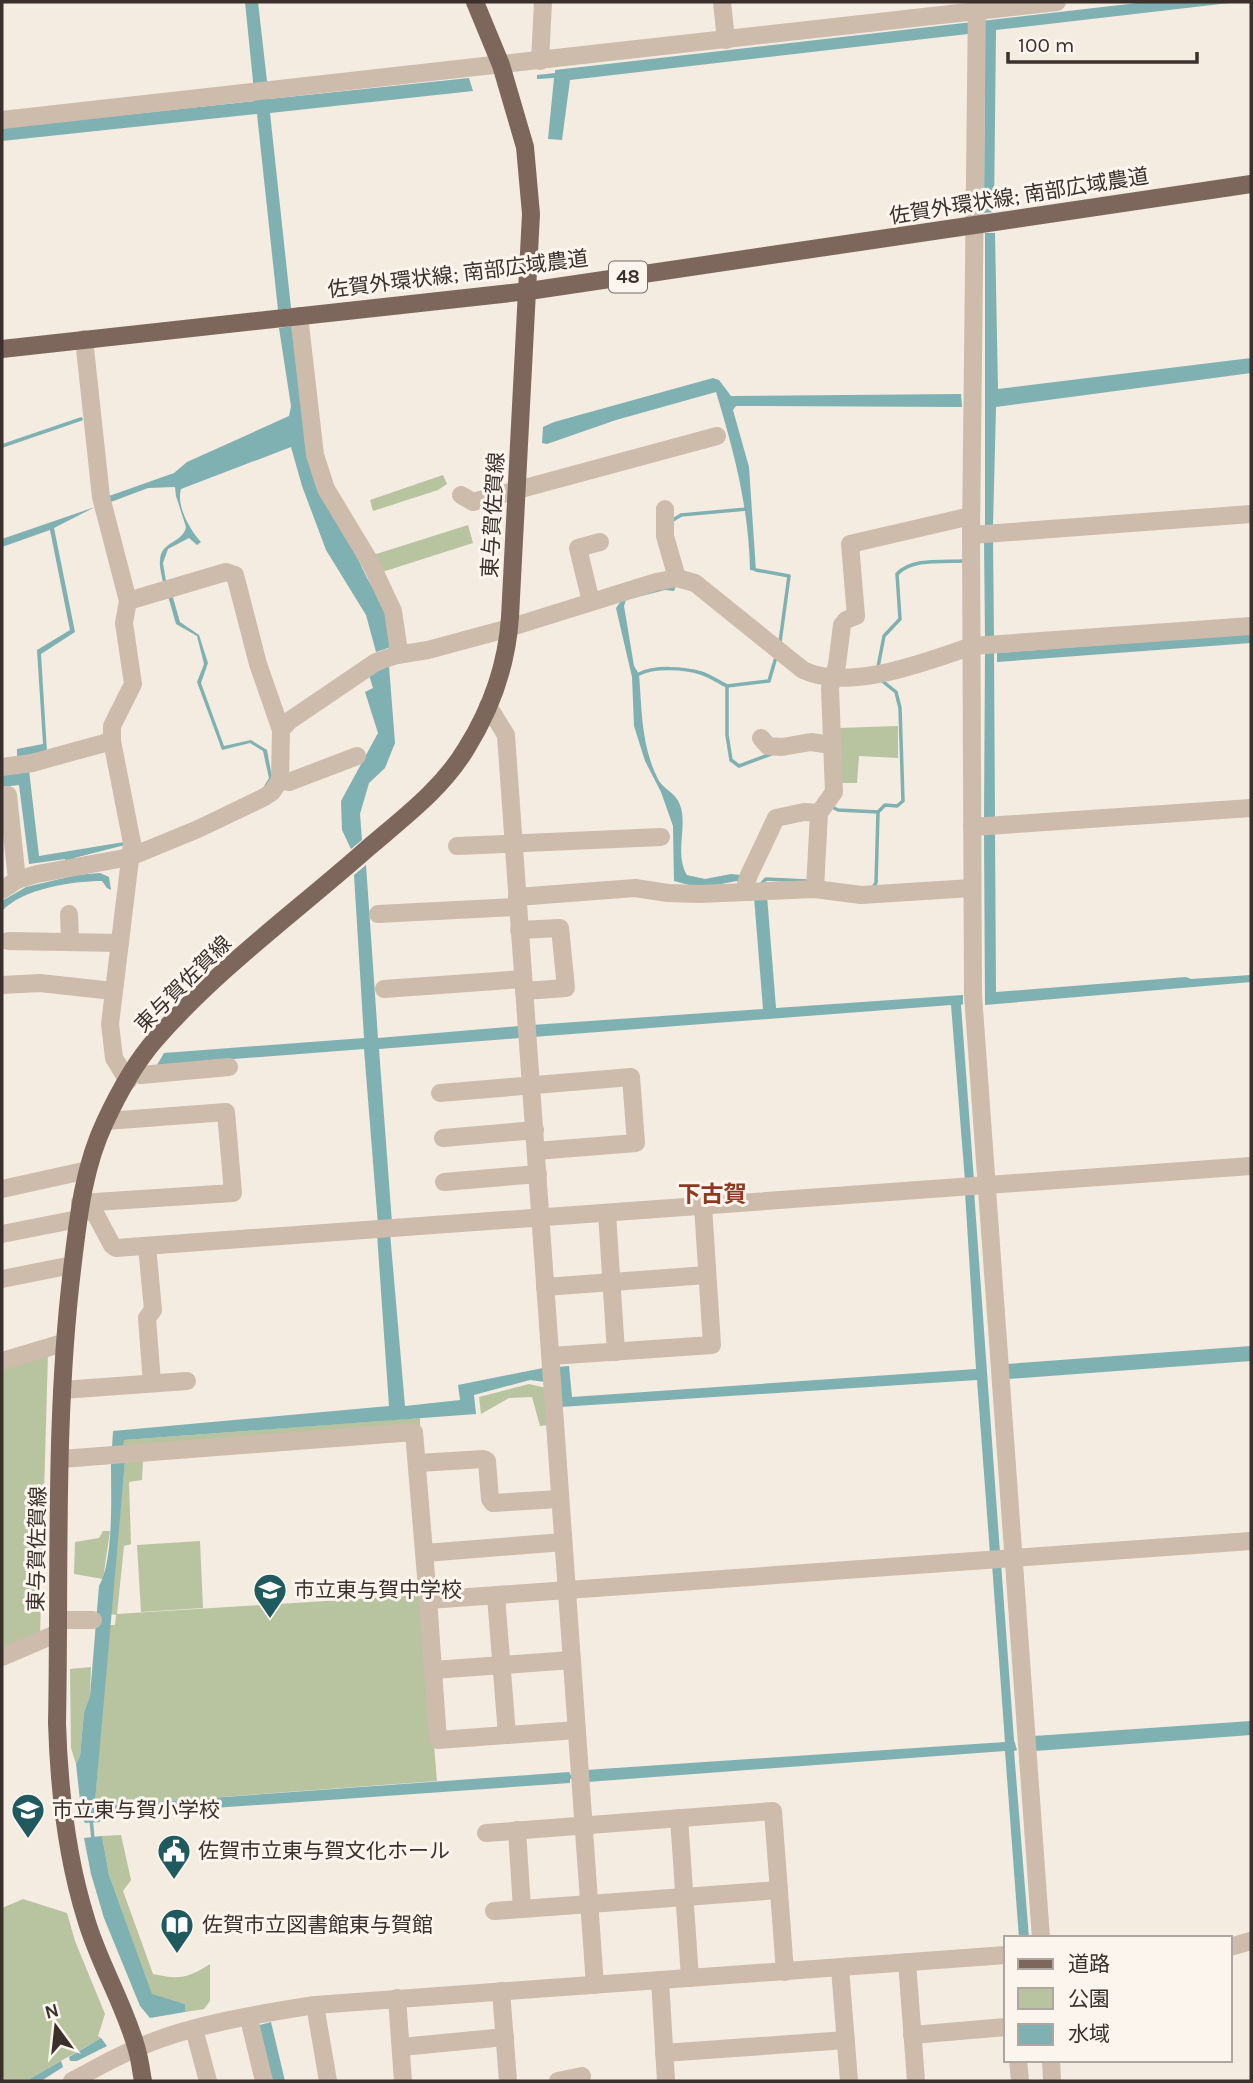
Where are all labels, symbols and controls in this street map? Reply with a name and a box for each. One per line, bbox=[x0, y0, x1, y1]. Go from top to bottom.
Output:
scale bar bbox=[1008, 21, 1197, 65]
text: 100 m bbox=[1018, 33, 1075, 57]
street label: 佐賀外環状線; 南部広域農道 bbox=[888, 164, 1150, 228]
street label: 佐賀外環状線; 南部広域農道 bbox=[326, 246, 590, 302]
road number: 48 bbox=[609, 262, 647, 292]
street label: 東与賀佐賀線 bbox=[478, 451, 508, 579]
street label: 東与賀佐賀線 bbox=[130, 931, 236, 1037]
district label: 下古賀 bbox=[678, 1181, 747, 1208]
street label: 東与賀佐賀線 bbox=[24, 1486, 50, 1612]
school or university icon: 市立東与賀中学校 bbox=[251, 1571, 289, 1620]
place label: 市立東与賀中学校 bbox=[294, 1578, 462, 1602]
school or university icon: 市立東与賀小学校 bbox=[9, 1791, 47, 1840]
place label: 市立東与賀小学校 bbox=[52, 1798, 220, 1822]
public building icon: 佐賀市立東与賀文化ホール bbox=[155, 1832, 193, 1881]
place label: 佐賀市立東与賀文化ホール bbox=[198, 1839, 450, 1863]
library icon: 佐賀市立図書館東与賀館 bbox=[158, 1906, 196, 1955]
place label: 佐賀市立図書館東与賀館 bbox=[202, 1913, 433, 1937]
legend bbox=[1004, 1936, 1232, 2062]
text: 道路 bbox=[1068, 1952, 1110, 1976]
text: 公園 bbox=[1068, 1987, 1110, 2011]
north arrow bbox=[21, 1992, 91, 2062]
text: N bbox=[42, 1999, 61, 2024]
text: 水域 bbox=[1068, 2022, 1110, 2046]

